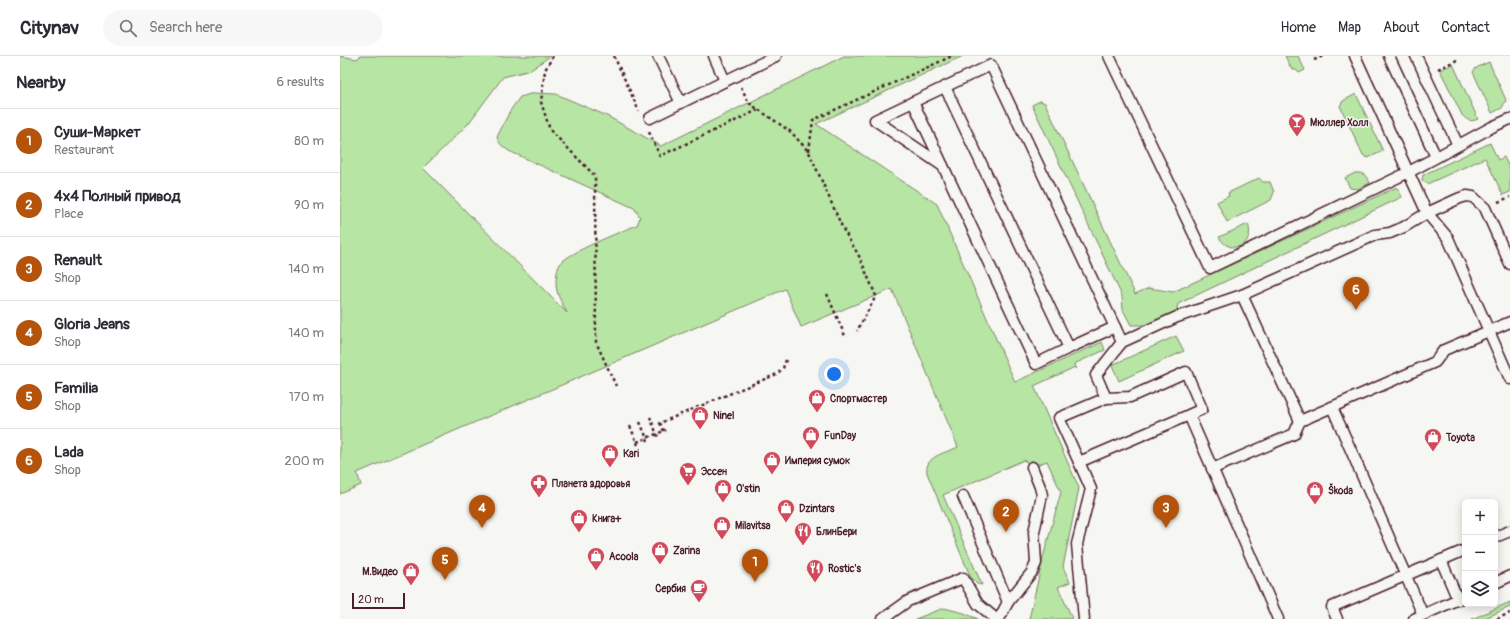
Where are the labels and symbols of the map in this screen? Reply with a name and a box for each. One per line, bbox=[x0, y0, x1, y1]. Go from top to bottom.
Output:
bar icon: Мюллер Холл bbox=[1287, 112, 1307, 137]
place label: Мюллер Холл bbox=[1310, 117, 1369, 129]
pin: 6 bbox=[1343, 277, 1369, 310]
your location bbox=[824, 364, 844, 384]
shop icon: Спортмастер bbox=[807, 388, 827, 413]
place label: Спортмастер bbox=[830, 393, 887, 405]
shop icon: Ninel bbox=[690, 405, 710, 430]
place label: Ninel bbox=[713, 410, 734, 422]
shop icon: FunDay bbox=[801, 425, 821, 450]
shop icon: Toyota bbox=[1423, 427, 1443, 452]
place label: FunDay bbox=[824, 430, 857, 442]
place label: Toyota bbox=[1445, 432, 1475, 444]
shop icon: Kari bbox=[600, 443, 620, 468]
place label: Kari bbox=[623, 448, 639, 460]
shop icon: Империя сумок bbox=[762, 450, 782, 475]
place label: Империя сумок bbox=[785, 455, 851, 467]
supermarket icon: Эссен bbox=[678, 461, 698, 486]
place label: Эссен bbox=[701, 466, 727, 478]
pharmacy icon: Планета здоровья bbox=[529, 473, 549, 498]
place label: Планета здоровья bbox=[552, 478, 630, 490]
shop icon: O'stin bbox=[713, 478, 733, 503]
shop icon: Škoda bbox=[1305, 480, 1325, 505]
place label: O'stin bbox=[736, 483, 761, 495]
place label: Škoda bbox=[1328, 483, 1353, 497]
pin: 4 bbox=[469, 495, 495, 528]
pin: 3 bbox=[1153, 495, 1179, 528]
shop icon: Dzintars bbox=[776, 498, 796, 523]
pin: 2 bbox=[993, 499, 1019, 532]
place label: Dzintars bbox=[799, 503, 835, 515]
shop icon: Книга+ bbox=[569, 508, 589, 533]
place label: Книга+ bbox=[592, 513, 622, 525]
shop icon: Milavitsa bbox=[712, 515, 732, 540]
place label: Milavitsa bbox=[735, 520, 771, 532]
restaurant icon: БлинБери bbox=[793, 521, 813, 546]
place label: БлинБери bbox=[816, 526, 857, 538]
shop icon: Zarina bbox=[650, 540, 670, 565]
place label: Zarina bbox=[673, 545, 700, 557]
shop icon: Acoola bbox=[586, 546, 606, 571]
pin: 5 bbox=[432, 547, 458, 580]
pin: 1 bbox=[742, 549, 768, 582]
place label: Acoola bbox=[609, 551, 639, 563]
restaurant icon: Rostic's bbox=[805, 558, 825, 583]
shop icon: М.Видео bbox=[401, 561, 421, 586]
place label: Rostic's bbox=[828, 563, 862, 575]
place label: М.Видео bbox=[362, 566, 399, 578]
cafe icon: Сербия bbox=[689, 578, 709, 603]
place label: Сербия bbox=[655, 583, 686, 595]
scale bar bbox=[352, 591, 405, 610]

